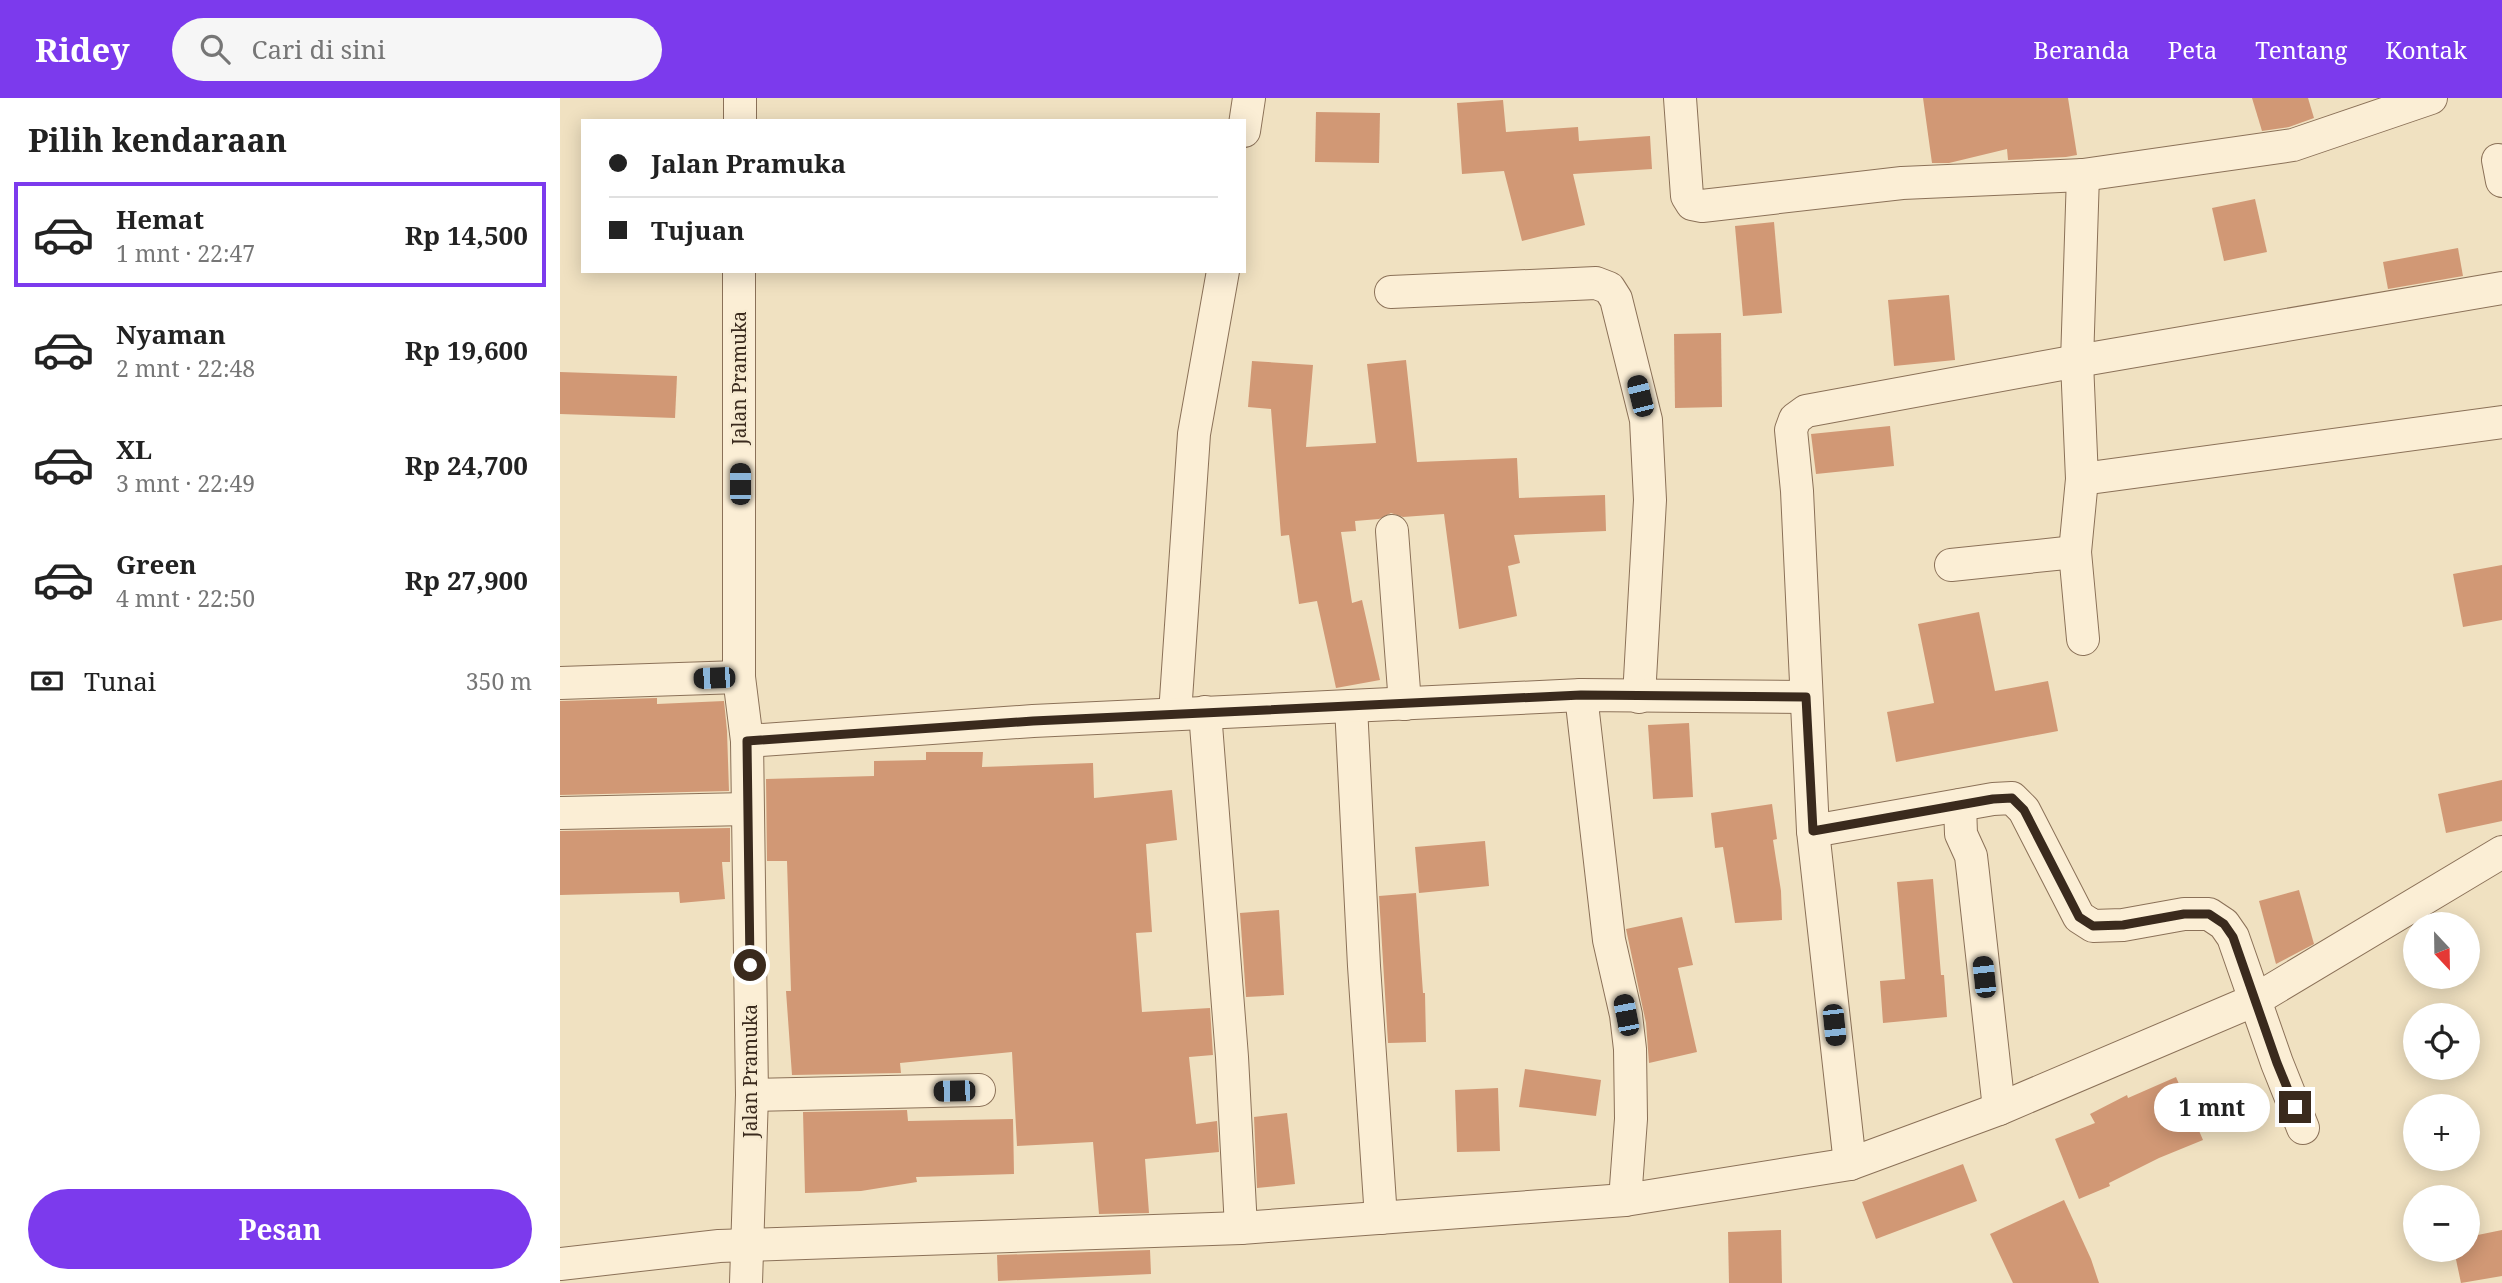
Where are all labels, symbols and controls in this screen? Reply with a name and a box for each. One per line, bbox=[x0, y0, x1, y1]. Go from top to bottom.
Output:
search box bbox=[172, 18, 662, 81]
text: Ridey bbox=[35, 27, 130, 72]
icon: search bbox=[196, 30, 234, 68]
text: Cari di sini bbox=[252, 31, 386, 67]
text: Beranda bbox=[2033, 33, 2130, 66]
text: Peta bbox=[2168, 33, 2217, 66]
text: Tentang bbox=[2255, 33, 2347, 66]
text: Kontak bbox=[2385, 33, 2467, 66]
text: Pilih kendaraan bbox=[28, 118, 287, 161]
text: Jalan Pramuka bbox=[651, 145, 846, 181]
text: Hemat bbox=[116, 201, 204, 237]
icon: car bbox=[32, 203, 95, 266]
text: Tujuan bbox=[651, 212, 745, 248]
text: Rp 14,500 bbox=[405, 217, 528, 253]
text: 1 mnt · 22:47 bbox=[116, 237, 255, 269]
street label: Jalan Pramuka bbox=[726, 311, 752, 446]
text: Nyaman bbox=[116, 316, 226, 352]
icon: car bbox=[32, 318, 95, 381]
text: Rp 19,600 bbox=[405, 332, 528, 368]
text: 2 mnt · 22:48 bbox=[116, 352, 255, 384]
car bbox=[1625, 373, 1656, 419]
text: XL bbox=[116, 431, 152, 467]
icon: car bbox=[32, 433, 95, 496]
text: Rp 24,700 bbox=[405, 447, 528, 483]
car bbox=[730, 463, 751, 505]
text: 3 mnt · 22:49 bbox=[116, 467, 255, 499]
text: Green bbox=[116, 546, 197, 582]
icon: car bbox=[32, 548, 95, 611]
text: Rp 27,900 bbox=[405, 562, 528, 598]
text: 4 mnt · 22:50 bbox=[116, 582, 255, 614]
icon: cash bbox=[28, 662, 66, 700]
text: Tunai bbox=[84, 663, 156, 699]
text: 350 m bbox=[466, 665, 532, 697]
car bbox=[693, 667, 736, 689]
north arrow bbox=[2403, 912, 2480, 989]
map controls bbox=[2403, 912, 2480, 1262]
route start bbox=[734, 949, 766, 981]
car bbox=[1972, 955, 1997, 999]
car bbox=[1612, 992, 1641, 1038]
car bbox=[1822, 1003, 1847, 1047]
button: locate bbox=[2403, 1003, 2480, 1080]
street label: Jalan Pramuka bbox=[737, 1004, 763, 1139]
car bbox=[933, 1080, 976, 1102]
callout: 1 mnt bbox=[2155, 1082, 2270, 1132]
text: 1 mnt bbox=[2179, 1091, 2245, 1123]
route end bbox=[2279, 1091, 2311, 1123]
button: + bbox=[2403, 1094, 2480, 1171]
button: − bbox=[2403, 1185, 2480, 1262]
button: Pesan bbox=[28, 1189, 532, 1269]

